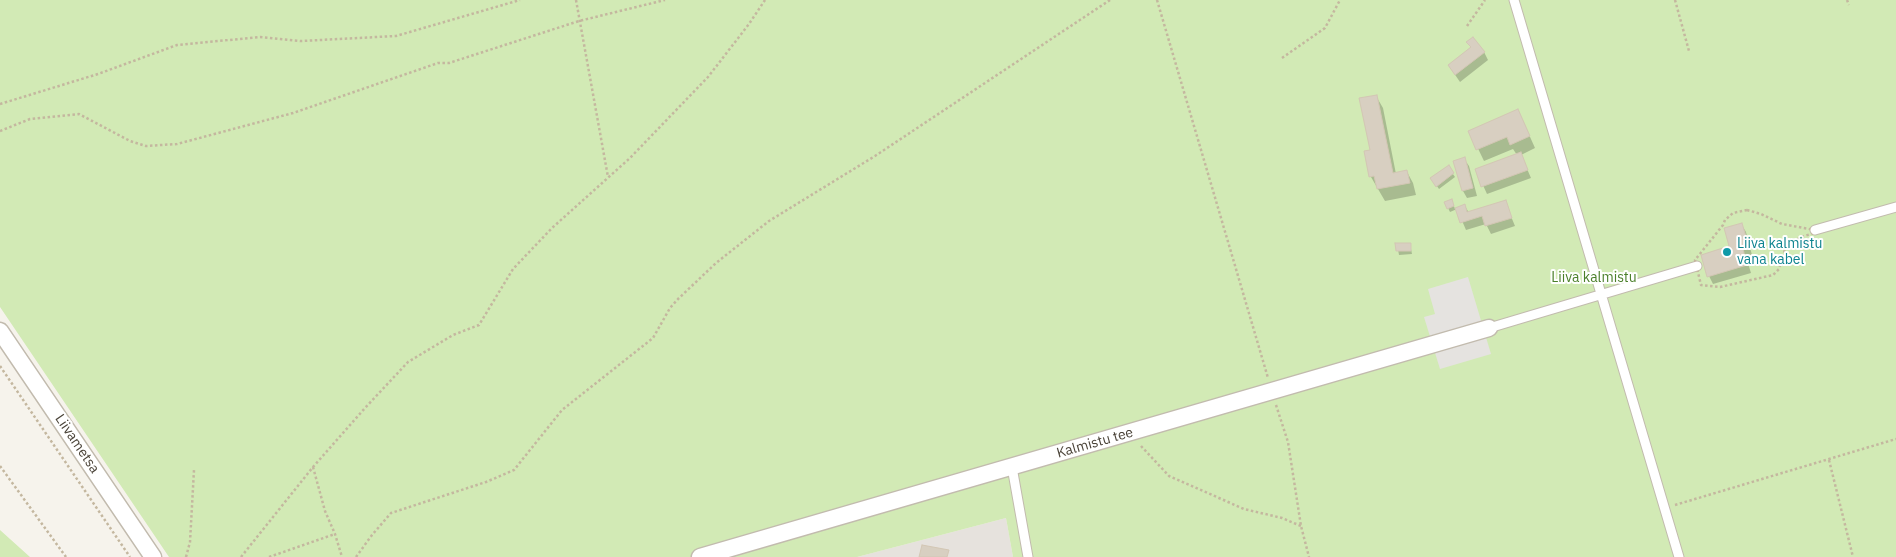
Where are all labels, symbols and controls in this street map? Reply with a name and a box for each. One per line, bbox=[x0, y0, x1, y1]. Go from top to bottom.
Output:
place label: Liiva kalmistu vana kabel bbox=[1737, 236, 1822, 268]
marker: Liiva kalmistu vana kabel bbox=[1721, 246, 1733, 258]
park label: Liiva kalmistu bbox=[1551, 270, 1637, 286]
street label: Liivametsa bbox=[51, 411, 103, 477]
street label: Kalmistu tee bbox=[1055, 424, 1135, 462]

